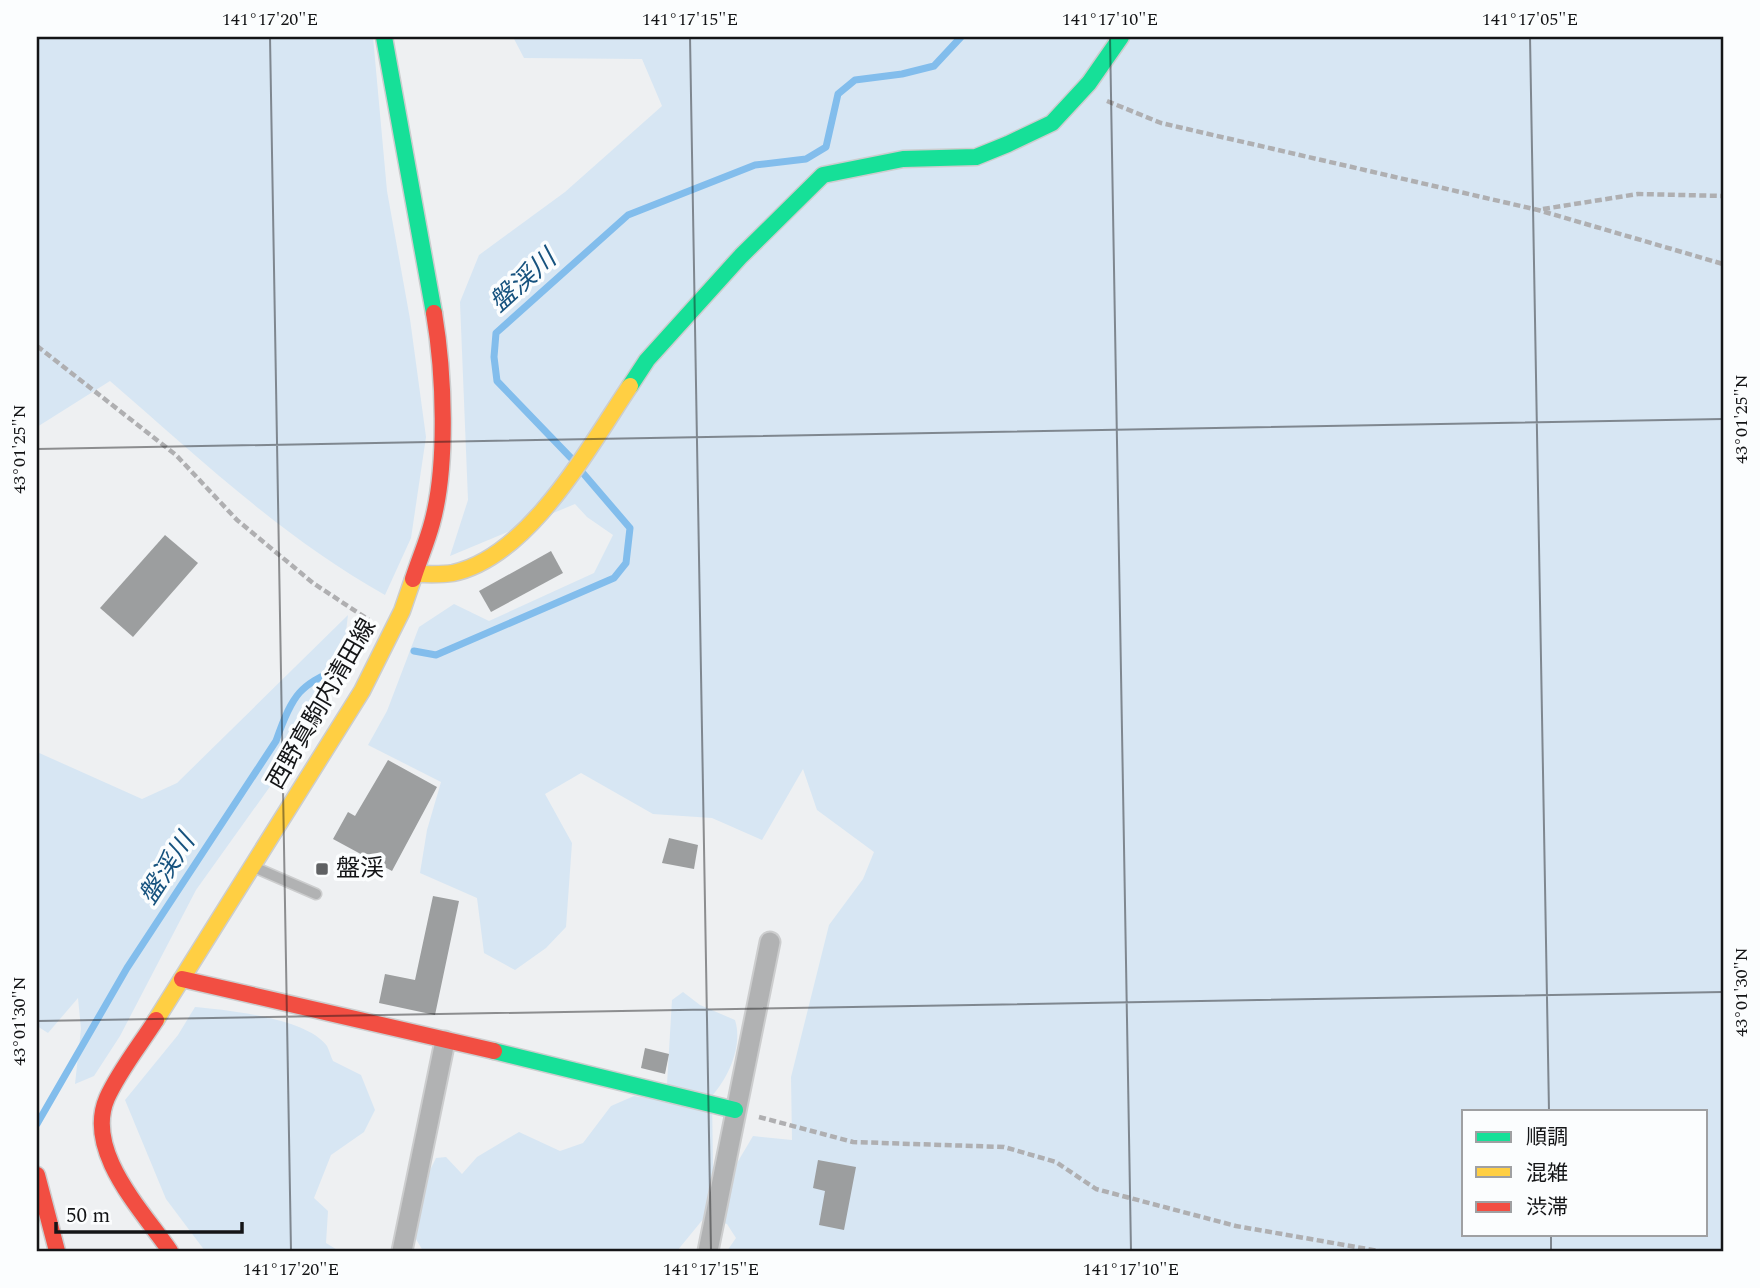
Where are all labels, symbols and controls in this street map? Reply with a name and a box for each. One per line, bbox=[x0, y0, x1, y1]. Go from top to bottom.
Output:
text: 141°17'20"E bbox=[222, 6, 318, 33]
text: 141°17'15"E bbox=[642, 6, 738, 33]
text: 141°17'10"E bbox=[1062, 6, 1158, 33]
text: 141°17'05"E bbox=[1482, 6, 1578, 33]
water label: 盤渓川 bbox=[481, 238, 568, 322]
text: 43°01'25"N bbox=[1728, 374, 1755, 464]
text: 43°01'25"N bbox=[6, 404, 33, 494]
street label: 西野真駒内清田線 bbox=[258, 612, 386, 796]
water label: 盤渓川 bbox=[129, 823, 207, 913]
place label: 盤渓 bbox=[336, 851, 384, 887]
marker: 盤渓 bbox=[314, 861, 330, 877]
text: 43°01'30"N bbox=[1728, 947, 1755, 1037]
text: 43°01'30"N bbox=[6, 976, 33, 1066]
legend bbox=[1462, 1110, 1708, 1236]
text: 順調 bbox=[1526, 1122, 1568, 1154]
text: 混雑 bbox=[1526, 1158, 1568, 1190]
scale bar bbox=[56, 1190, 242, 1234]
text: 渋滞 bbox=[1526, 1192, 1568, 1224]
text: 50 m bbox=[66, 1200, 110, 1232]
text: 141°17'20"E bbox=[243, 1256, 339, 1283]
text: 141°17'15"E bbox=[663, 1256, 759, 1283]
text: 141°17'10"E bbox=[1083, 1256, 1179, 1283]

